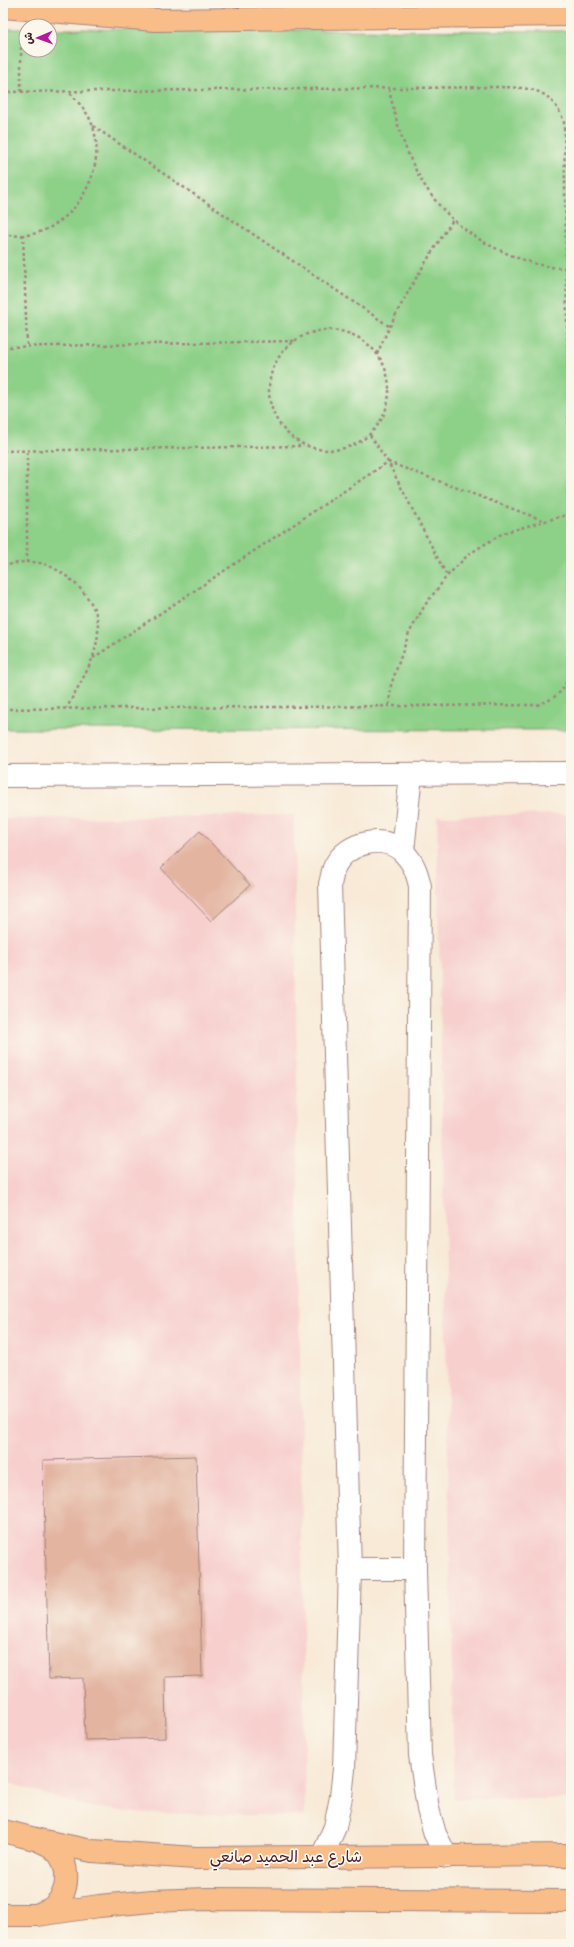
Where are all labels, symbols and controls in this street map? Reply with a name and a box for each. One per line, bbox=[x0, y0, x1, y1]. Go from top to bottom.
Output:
north arrow bbox=[18, 18, 58, 58]
text: ش bbox=[21, 32, 37, 45]
street label: شارع عبد الحميد صانعي bbox=[210, 1846, 362, 1871]

